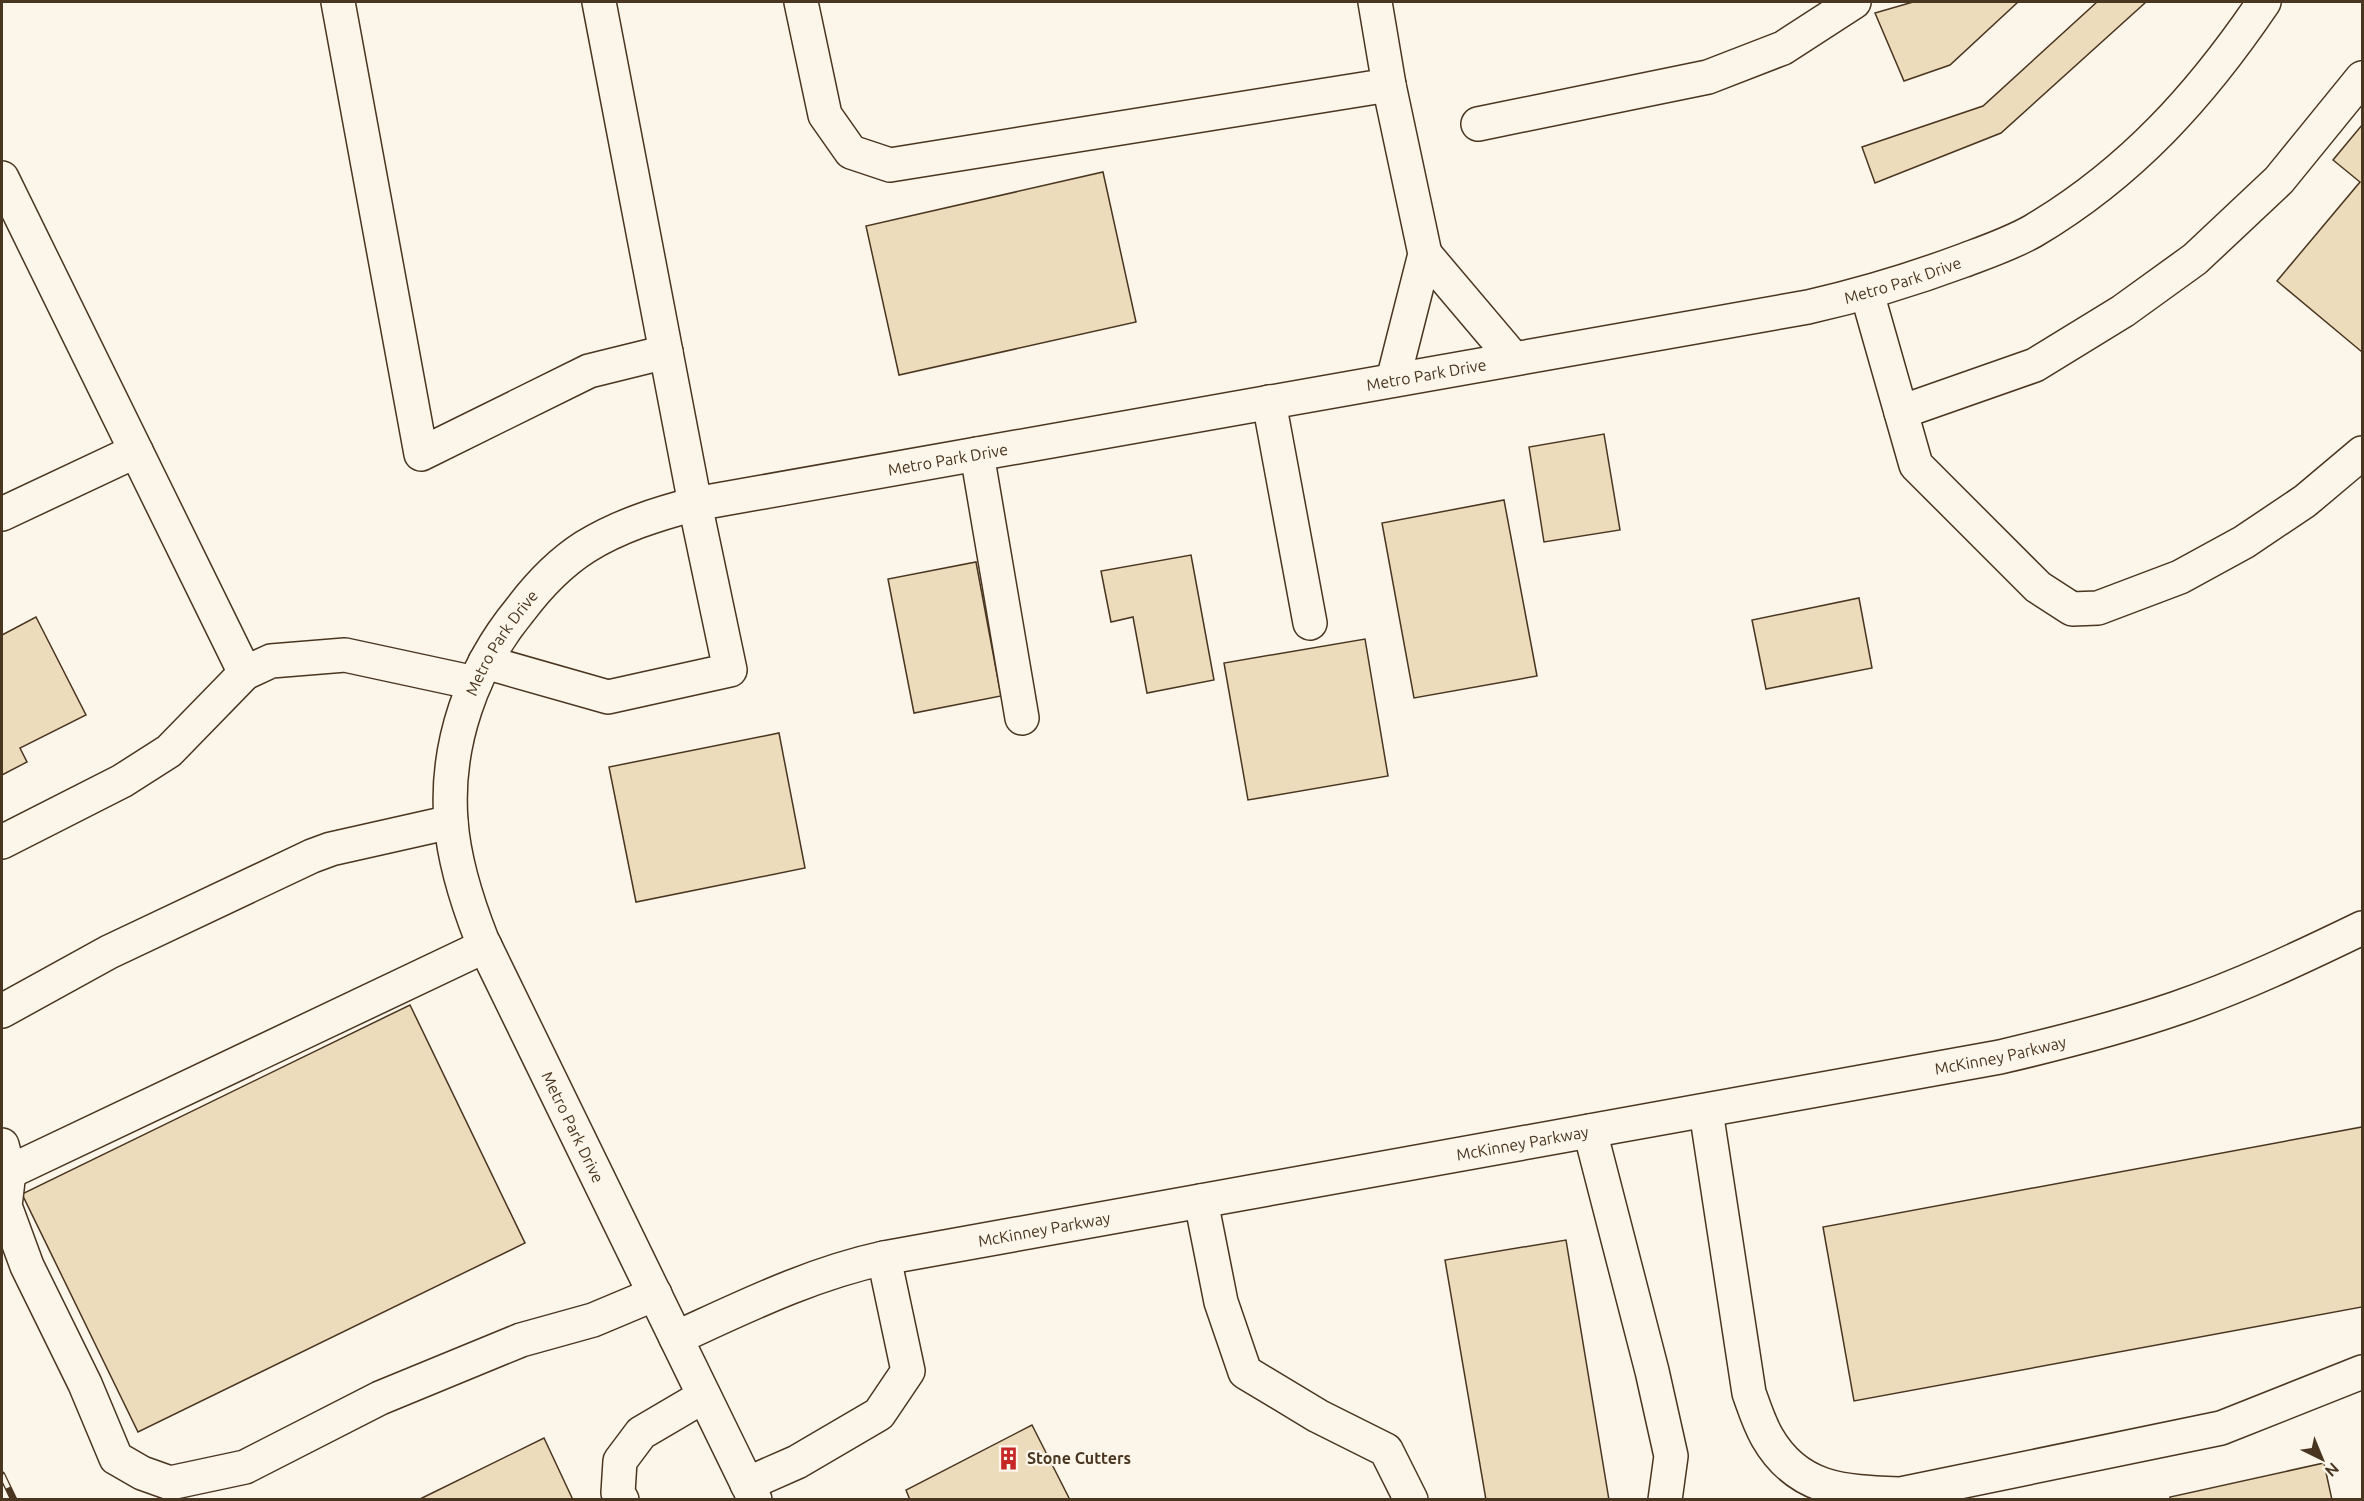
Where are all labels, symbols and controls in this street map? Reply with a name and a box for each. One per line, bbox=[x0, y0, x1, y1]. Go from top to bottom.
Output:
street label: Metro Park Drive bbox=[1842, 253, 1963, 307]
street label: Metro Park Drive bbox=[1365, 355, 1488, 394]
street label: Metro Park Drive bbox=[886, 440, 1009, 479]
street label: Metro Park Drive bbox=[462, 586, 541, 698]
street label: McKinney Parkway bbox=[1933, 1032, 2068, 1078]
street label: Metro Park Drive bbox=[538, 1069, 608, 1185]
street label: McKinney Parkway bbox=[1455, 1122, 1590, 1164]
street label: McKinney Parkway bbox=[977, 1208, 1112, 1250]
north arrow bbox=[2292, 1429, 2352, 1489]
building icon: Stone Cutters bbox=[996, 1445, 1022, 1471]
place label: Stone Cutters bbox=[1027, 1449, 1131, 1467]
text: N bbox=[2322, 1459, 2343, 1481]

